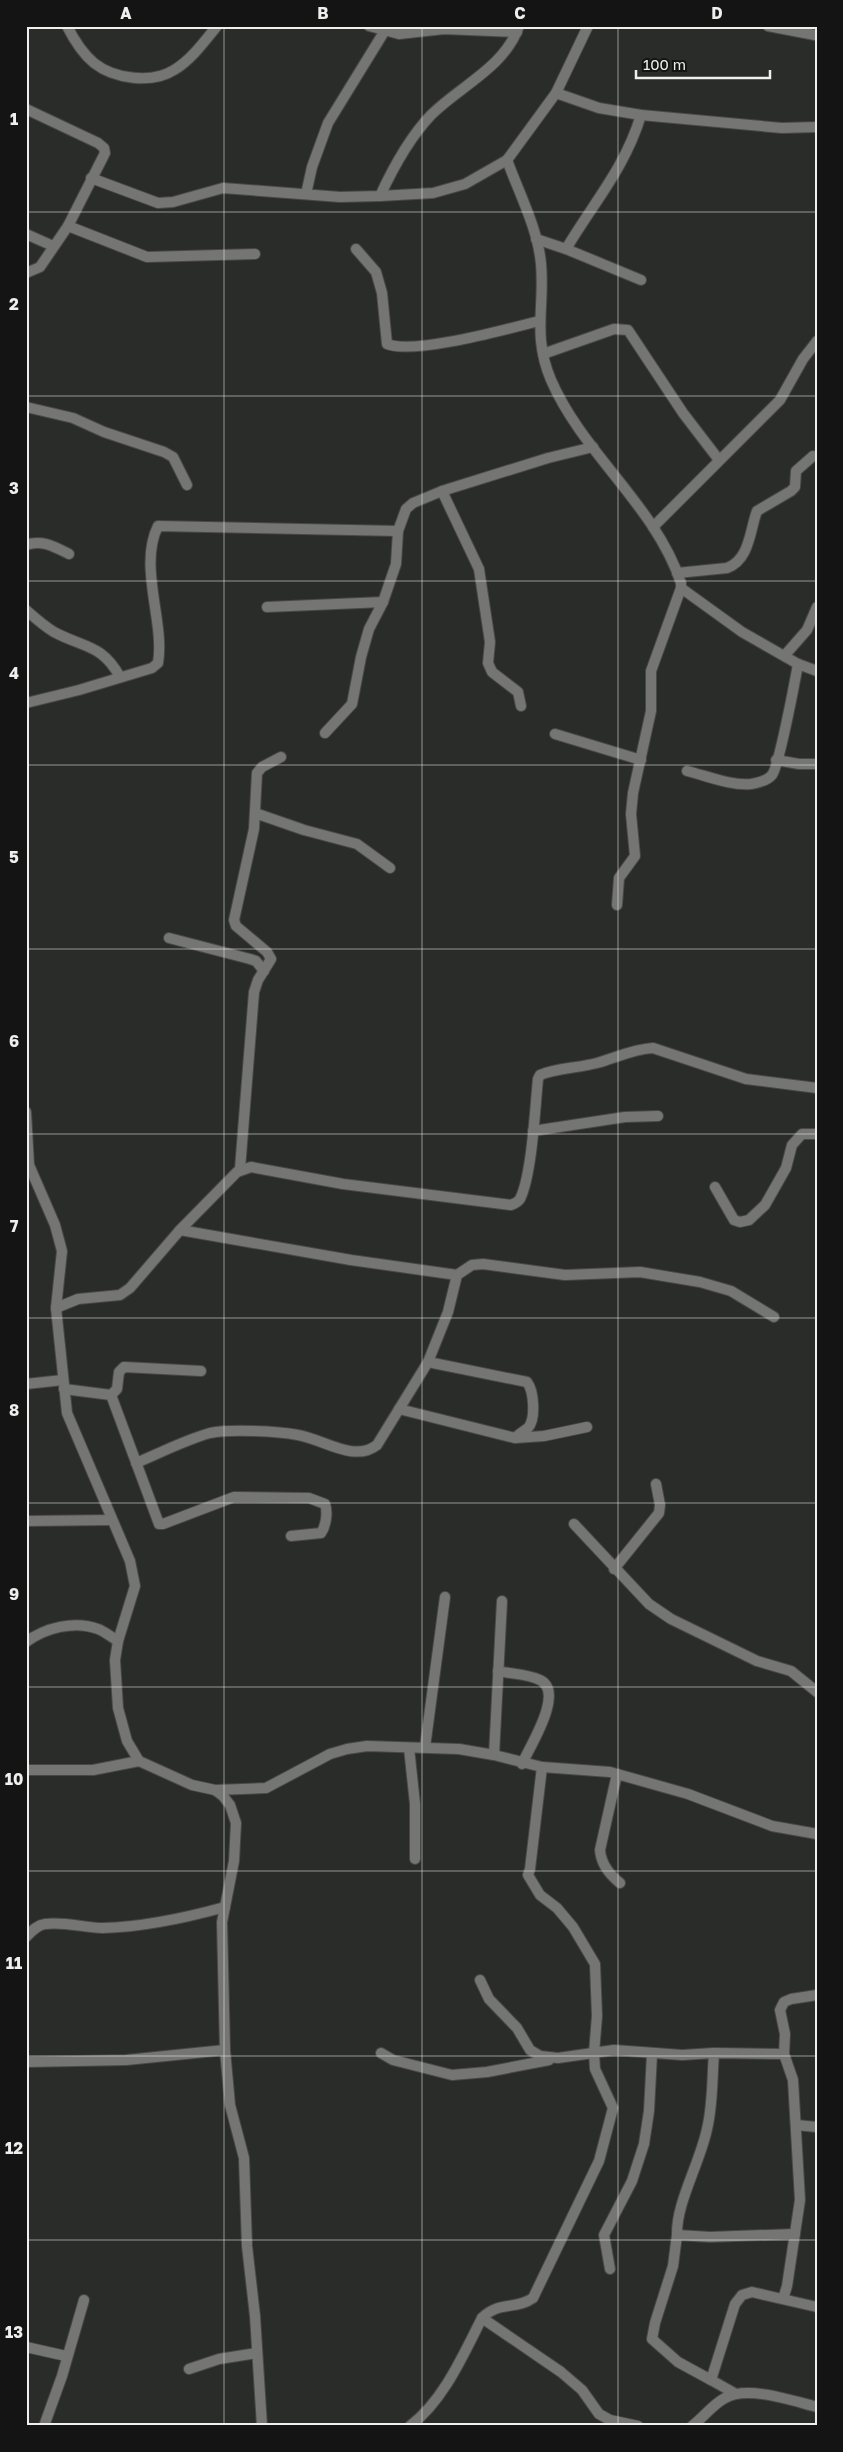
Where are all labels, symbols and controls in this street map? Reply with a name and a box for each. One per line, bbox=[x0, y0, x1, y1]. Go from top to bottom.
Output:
text: A bbox=[120, 3, 132, 23]
text: B bbox=[317, 3, 329, 23]
text: C bbox=[514, 3, 526, 23]
text: D bbox=[711, 3, 723, 23]
scale bar bbox=[636, 48, 769, 80]
text: 100 m bbox=[643, 55, 686, 73]
text: 1 bbox=[10, 109, 18, 129]
text: 2 bbox=[9, 294, 19, 314]
text: 3 bbox=[9, 478, 19, 498]
text: 4 bbox=[9, 663, 19, 683]
text: 5 bbox=[9, 847, 19, 867]
text: 6 bbox=[9, 1031, 19, 1051]
text: 7 bbox=[10, 1216, 19, 1236]
text: 8 bbox=[9, 1400, 19, 1420]
text: 9 bbox=[9, 1584, 19, 1604]
text: 10 bbox=[5, 1769, 23, 1789]
text: 11 bbox=[6, 1953, 22, 1973]
text: 12 bbox=[5, 2138, 23, 2158]
text: 13 bbox=[5, 2322, 23, 2342]

